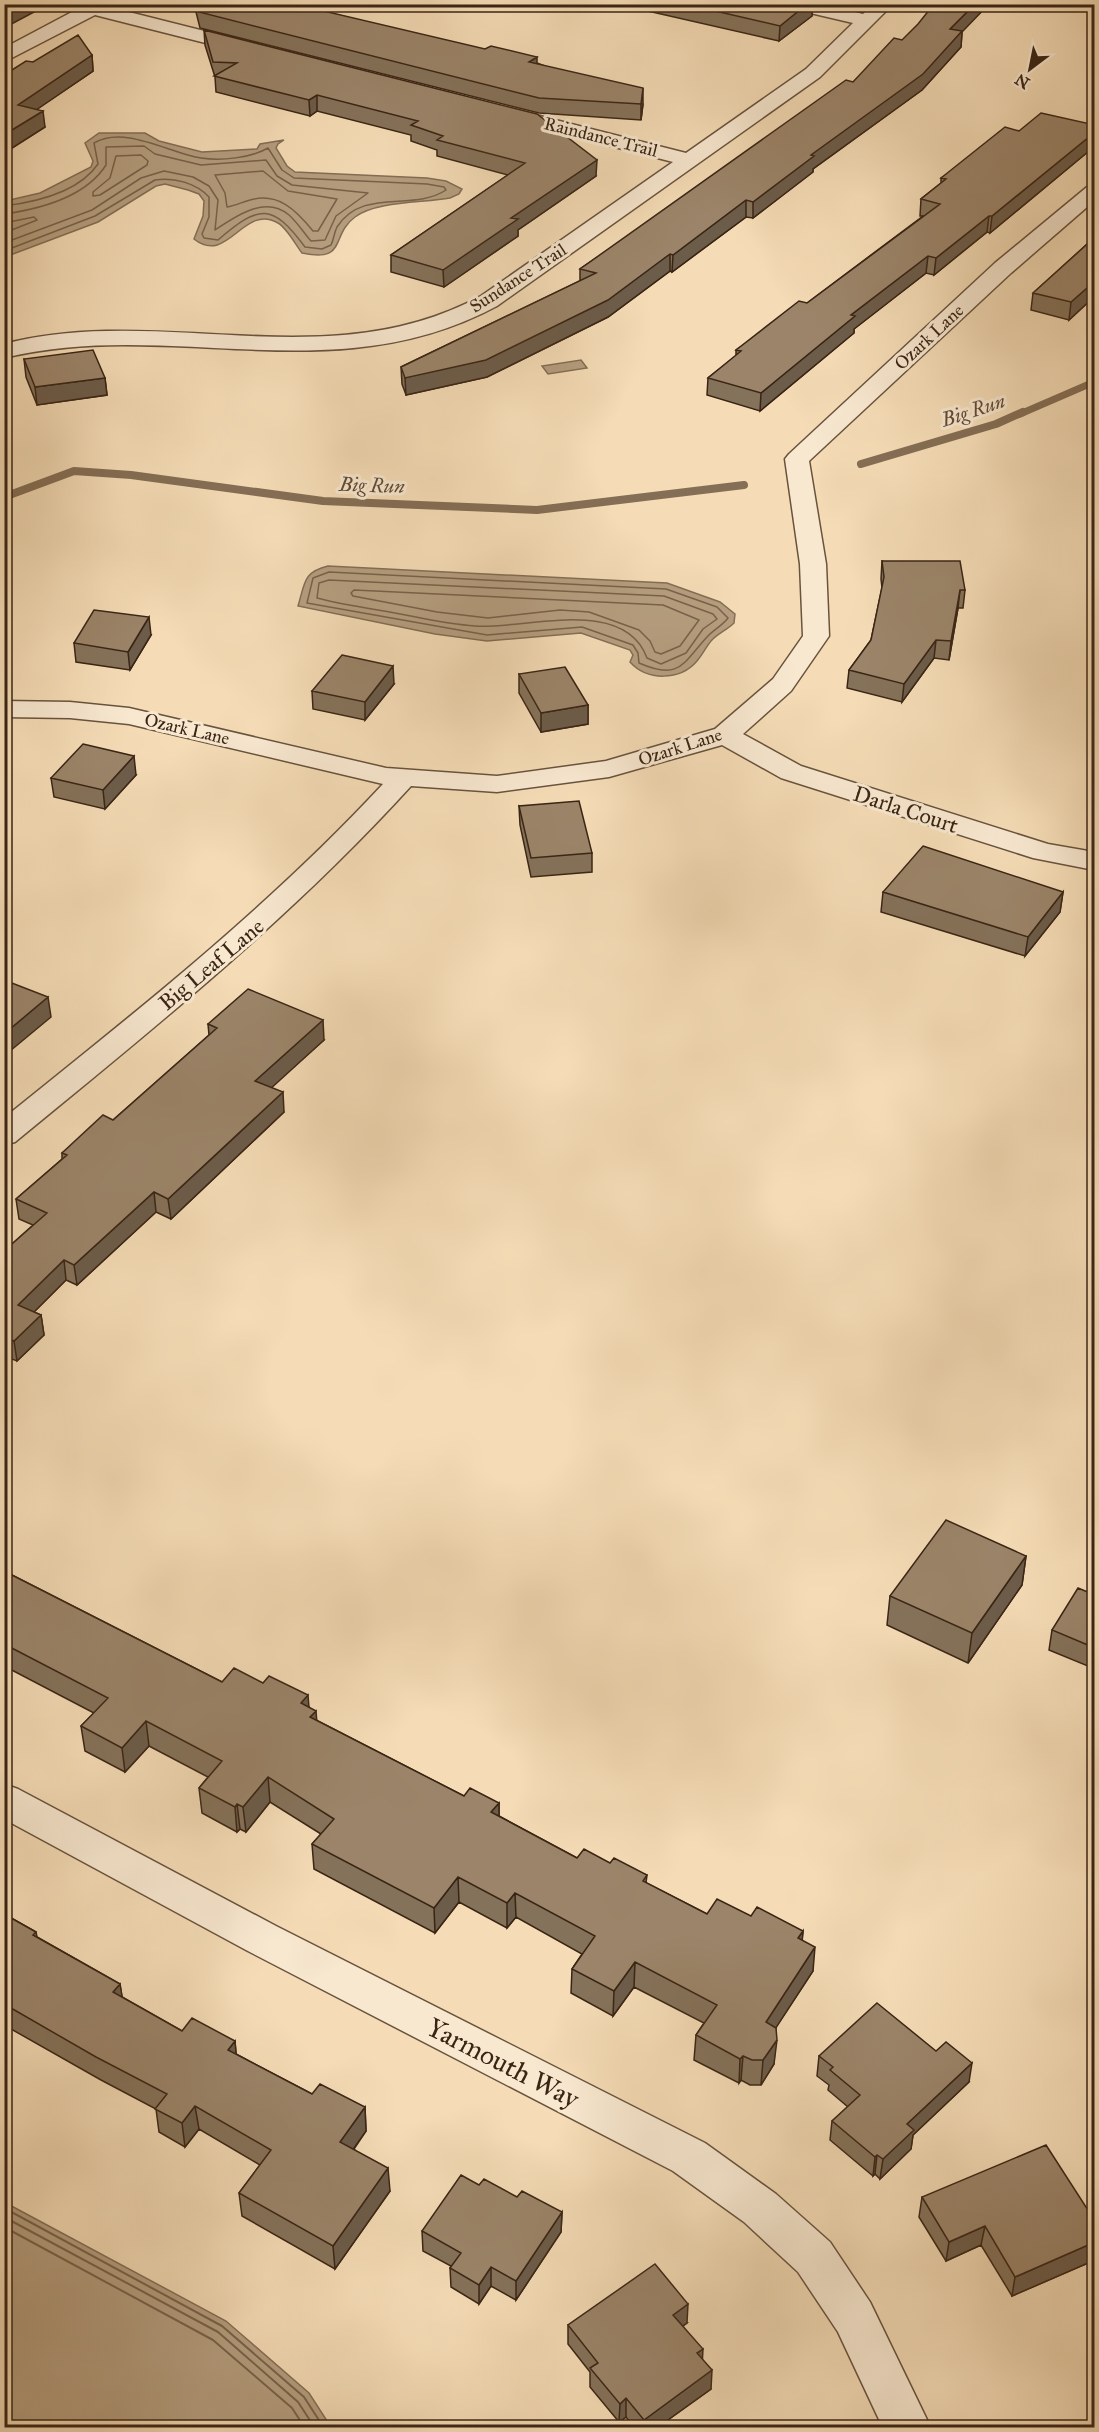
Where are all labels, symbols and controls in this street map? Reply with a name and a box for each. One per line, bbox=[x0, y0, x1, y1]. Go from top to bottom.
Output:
north arrow bbox=[1000, 39, 1060, 99]
text: N bbox=[1011, 69, 1033, 93]
street label: Raindance Trail bbox=[542, 112, 660, 162]
street label: Sundance Trail bbox=[465, 238, 571, 317]
street label: Ozark Lane bbox=[890, 299, 968, 375]
water label: Big Run bbox=[937, 388, 1008, 432]
water label: Big Run bbox=[338, 472, 406, 498]
street label: Ozark Lane bbox=[142, 709, 232, 749]
street label: Ozark Lane bbox=[635, 723, 725, 771]
street label: Darla Court bbox=[850, 780, 962, 839]
street label: Big Leaf Lane bbox=[153, 913, 269, 1016]
street label: Yarmouth Way bbox=[422, 2010, 586, 2116]

